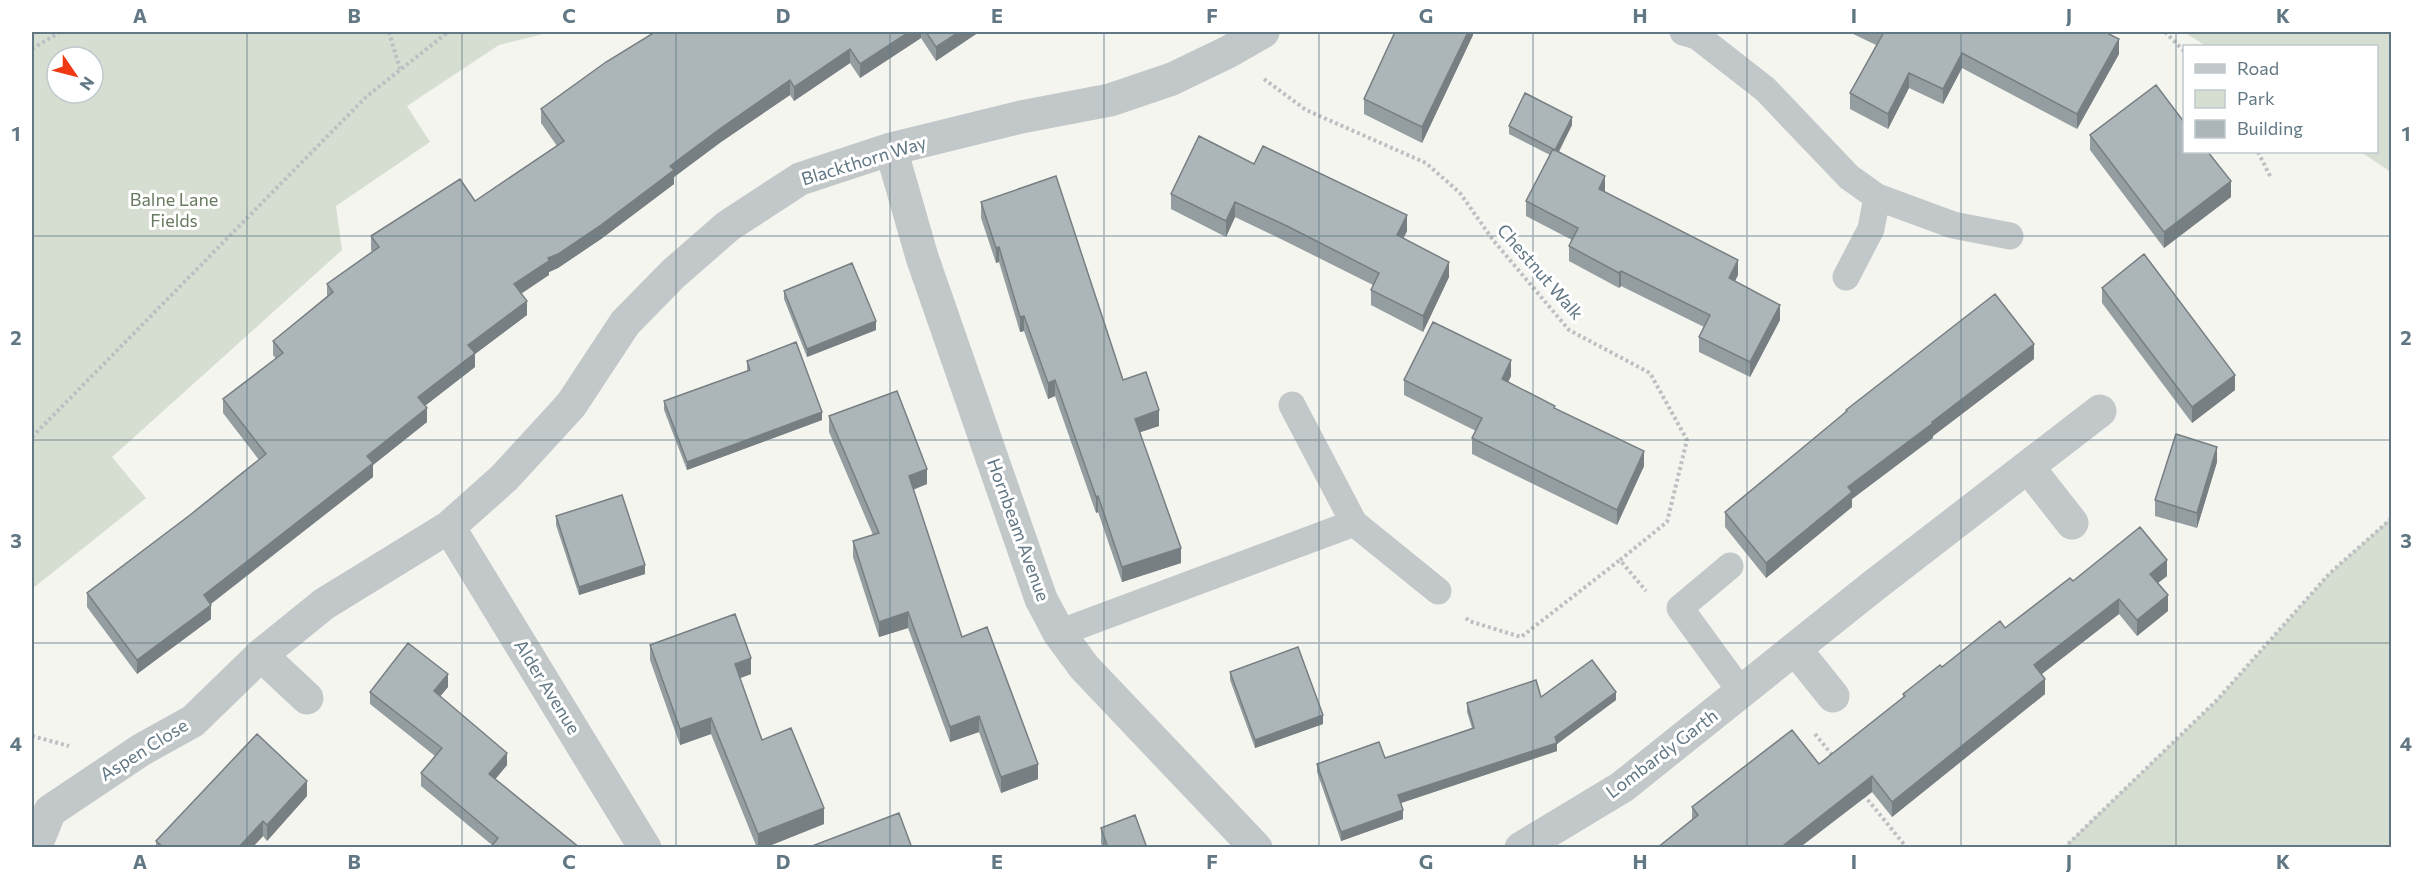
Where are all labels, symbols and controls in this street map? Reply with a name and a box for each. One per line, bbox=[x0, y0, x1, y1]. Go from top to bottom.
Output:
text: A bbox=[133, 3, 147, 27]
text: B bbox=[347, 3, 361, 27]
text: C bbox=[562, 3, 576, 27]
text: D bbox=[776, 3, 790, 27]
text: E bbox=[991, 3, 1003, 27]
text: F bbox=[1206, 3, 1218, 27]
text: G bbox=[1419, 3, 1433, 27]
text: H bbox=[1633, 3, 1648, 27]
text: I bbox=[1851, 3, 1857, 27]
text: J bbox=[2066, 3, 2072, 27]
text: K bbox=[2276, 3, 2290, 27]
north arrow bbox=[45, 45, 105, 105]
legend bbox=[2183, 45, 2378, 153]
text: Road bbox=[2237, 57, 2279, 79]
text: N bbox=[76, 74, 99, 94]
text: Park bbox=[2237, 87, 2275, 109]
text: Building bbox=[2237, 117, 2303, 139]
text: 1 bbox=[11, 121, 21, 145]
text: 1 bbox=[2401, 121, 2411, 145]
street label: Blackthorn Way bbox=[799, 131, 929, 190]
park label: Balne Lane Fields bbox=[130, 188, 218, 231]
street label: Chestnut Walk bbox=[1493, 219, 1589, 324]
text: 2 bbox=[10, 325, 22, 349]
text: 2 bbox=[2400, 325, 2412, 349]
street label: Hornbeam Avenue bbox=[983, 455, 1055, 604]
text: 3 bbox=[10, 528, 22, 552]
text: 3 bbox=[2400, 528, 2412, 552]
street label: Alder Avenue bbox=[510, 635, 586, 738]
street label: Lombardy Garth bbox=[1601, 704, 1722, 802]
street label: Aspen Close bbox=[95, 713, 192, 785]
text: 4 bbox=[10, 731, 22, 755]
text: 4 bbox=[2400, 731, 2412, 755]
text: A bbox=[133, 849, 147, 873]
text: B bbox=[347, 849, 361, 873]
text: C bbox=[562, 849, 576, 873]
text: D bbox=[776, 849, 790, 873]
text: E bbox=[991, 849, 1003, 873]
text: F bbox=[1206, 849, 1218, 873]
text: G bbox=[1419, 849, 1433, 873]
text: H bbox=[1633, 849, 1648, 873]
text: I bbox=[1851, 849, 1857, 873]
text: J bbox=[2066, 849, 2072, 873]
text: K bbox=[2276, 849, 2290, 873]

